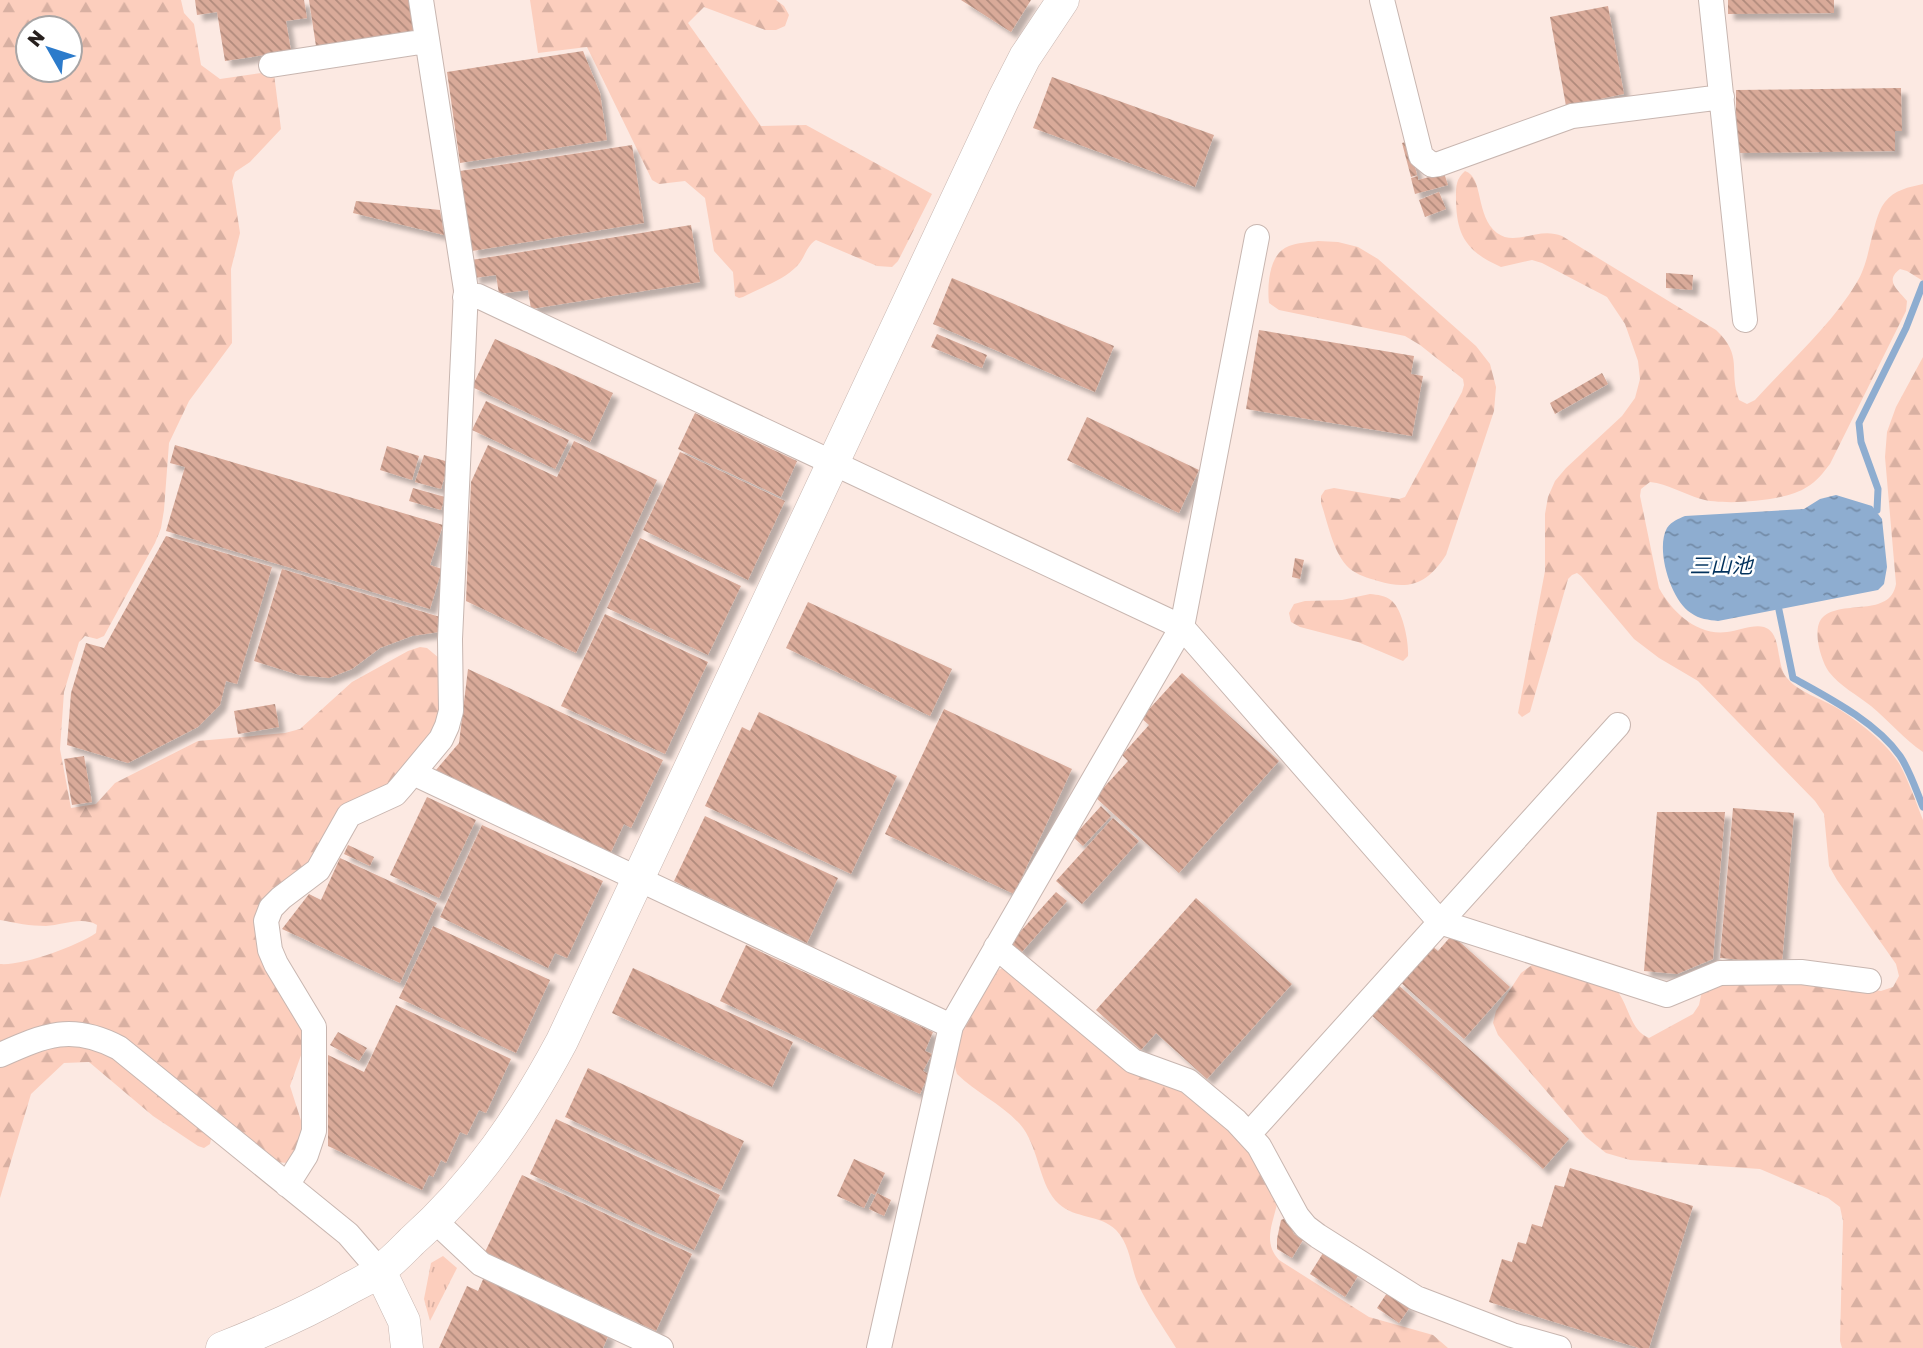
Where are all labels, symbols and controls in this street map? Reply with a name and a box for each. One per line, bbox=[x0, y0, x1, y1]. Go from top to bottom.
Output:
north arrow bbox=[14, 14, 84, 84]
text: N bbox=[22, 25, 49, 51]
water label: 三山池 bbox=[1690, 552, 1754, 578]

